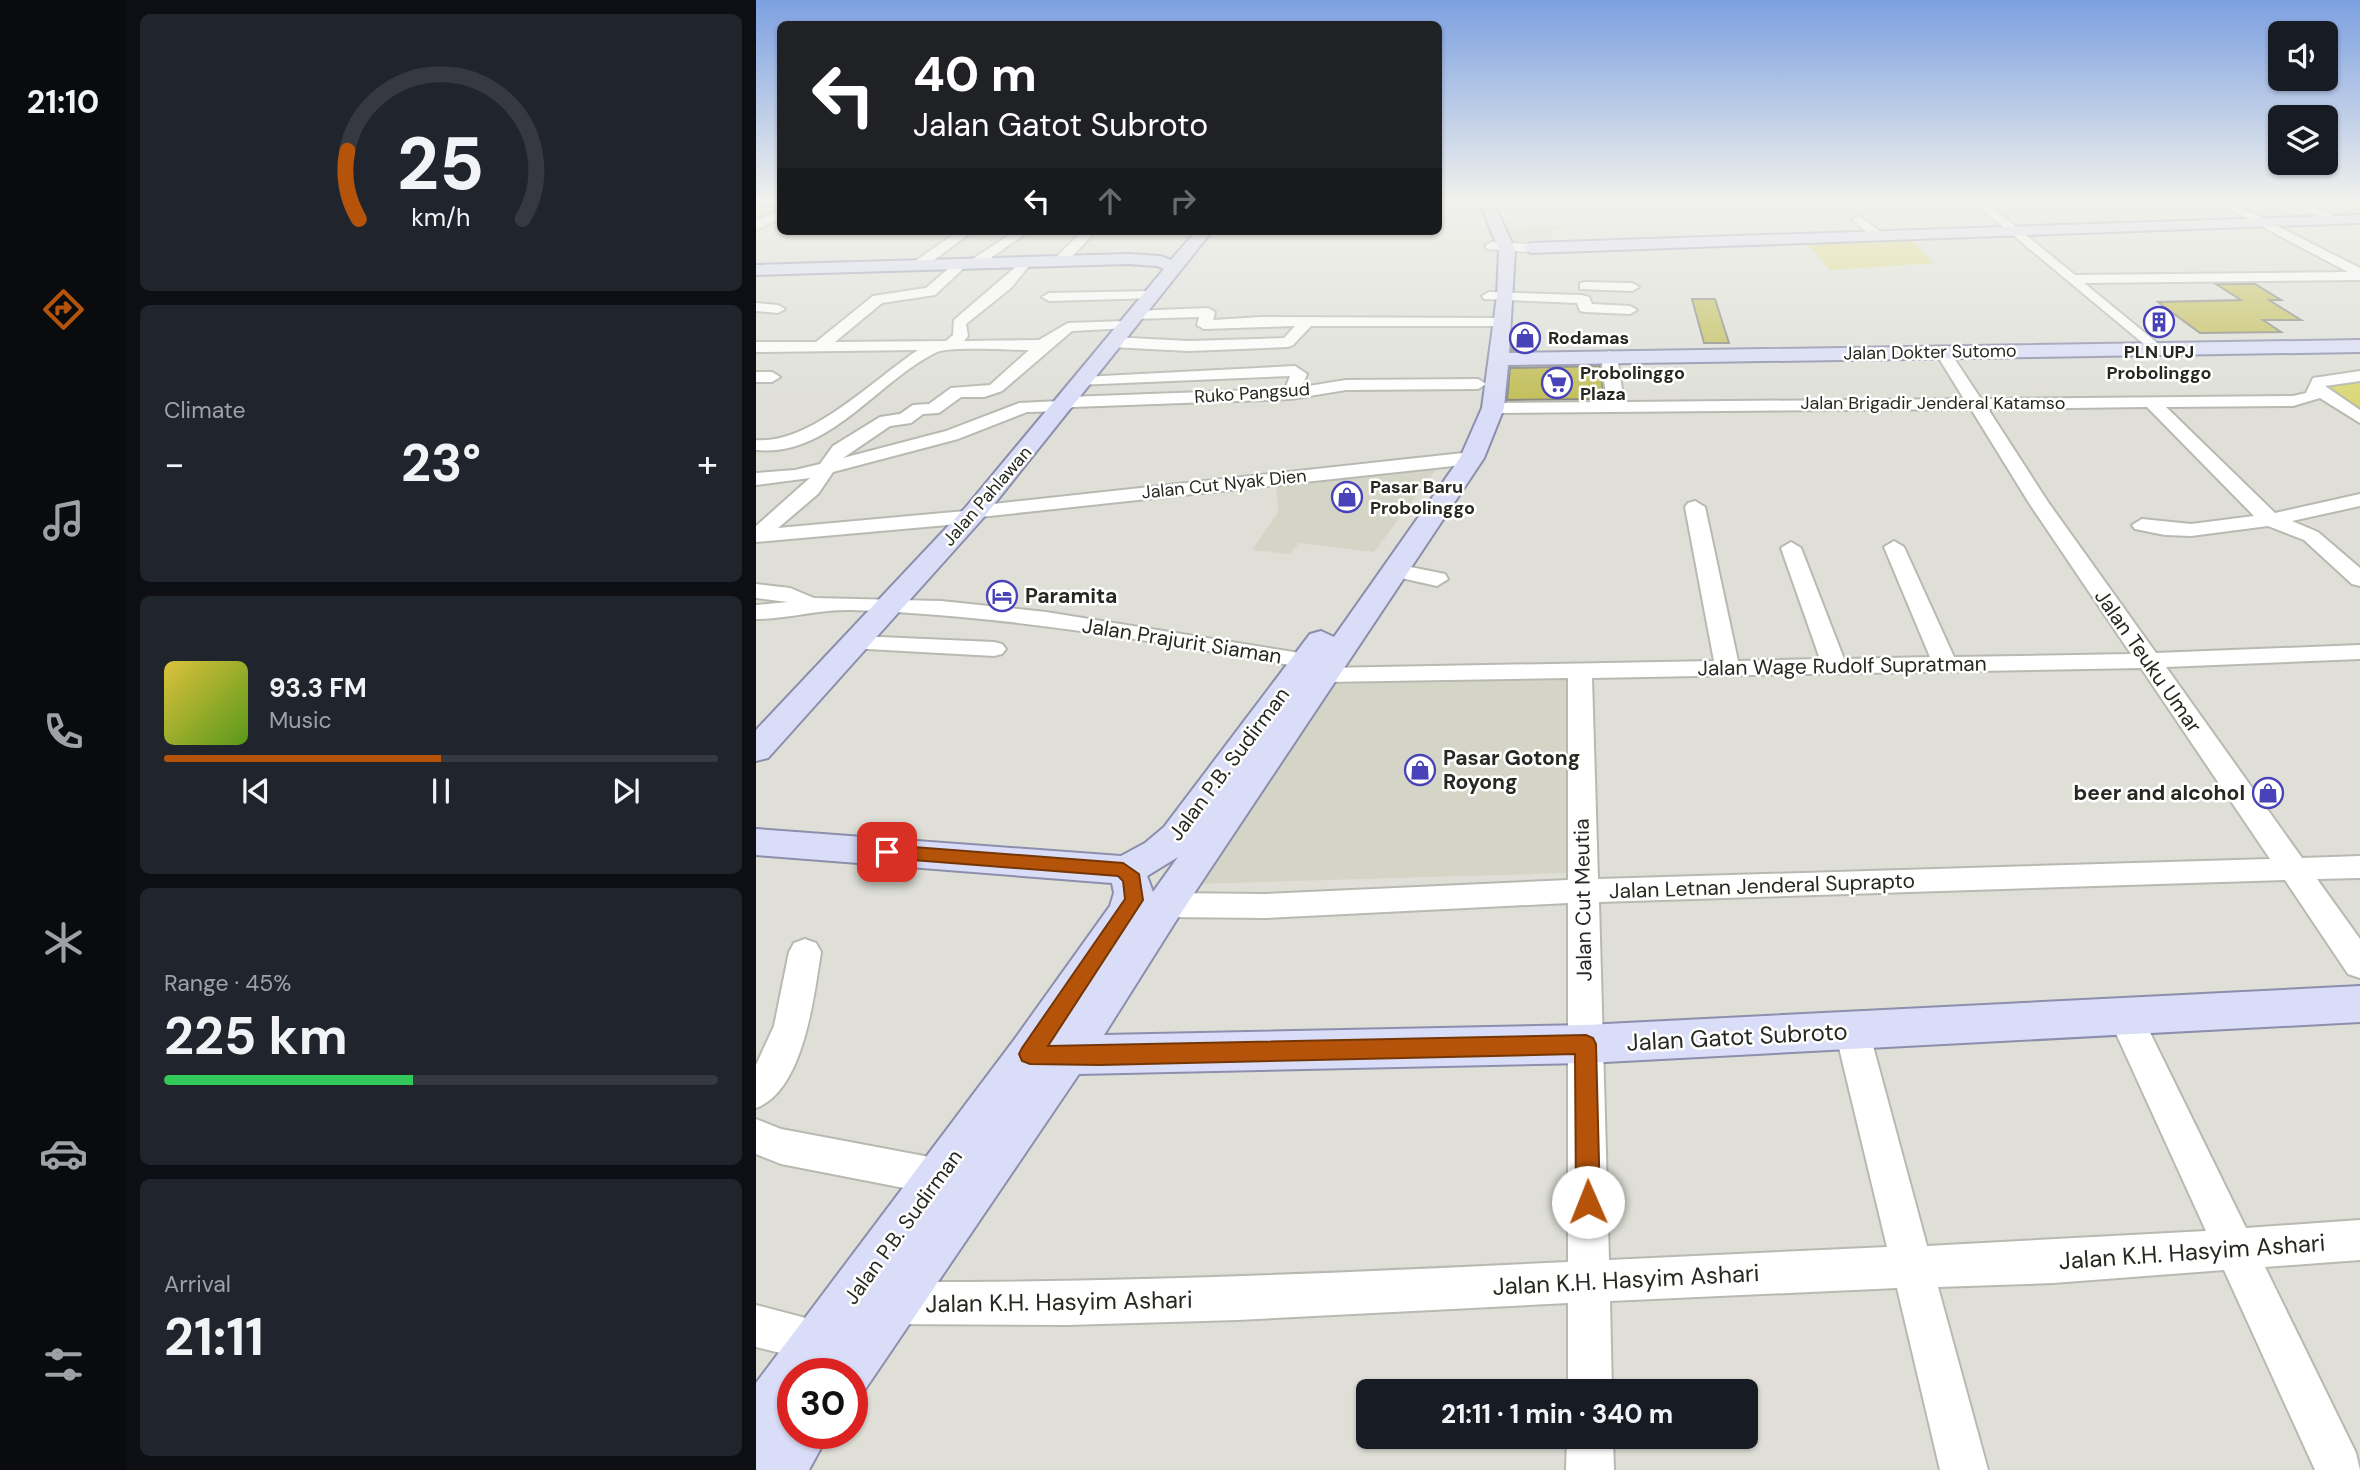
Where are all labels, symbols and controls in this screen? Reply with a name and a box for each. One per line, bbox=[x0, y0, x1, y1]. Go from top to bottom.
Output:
map controls bbox=[2268, 21, 2338, 175]
button: sound bbox=[2268, 21, 2338, 91]
text: 40 m bbox=[913, 42, 1037, 106]
icon: left bbox=[798, 49, 889, 140]
text: 21:10 bbox=[27, 81, 99, 123]
text: Jalan Gatot Subroto bbox=[913, 104, 1208, 146]
button: layers bbox=[2268, 105, 2338, 175]
text: 25 bbox=[397, 117, 485, 212]
icon: left bbox=[1018, 182, 1056, 220]
icon: ahead bbox=[1091, 182, 1129, 220]
icon: right bbox=[1164, 182, 1202, 220]
text: km/h bbox=[411, 200, 471, 233]
icon: directions bbox=[39, 285, 88, 334]
building icon: PLN UPJ Probolinggo bbox=[2142, 305, 2176, 339]
shop icon: Rodamas bbox=[1508, 321, 1542, 355]
place label: Rodamas bbox=[1548, 326, 1629, 350]
street label: Jalan Dokter Sutomo bbox=[1843, 338, 2017, 366]
place label: PLN UPJ Probolinggo bbox=[2107, 340, 2211, 385]
place label: Probolinggo Plaza bbox=[1580, 361, 1685, 406]
supermarket icon: Probolinggo Plaza bbox=[1540, 366, 1574, 400]
street label: Ruko Pangsud bbox=[1193, 377, 1311, 409]
street label: Jalan Brigadir Jenderal Katamso bbox=[1800, 391, 2066, 415]
text: Climate bbox=[164, 395, 246, 425]
text: 23° bbox=[401, 429, 481, 497]
text: − bbox=[164, 439, 185, 489]
text: + bbox=[697, 439, 718, 489]
street label: Jalan Pahlawan bbox=[937, 441, 1037, 551]
street label: Jalan Cut Nyak Dien bbox=[1140, 463, 1308, 505]
place label: Pasar Baru Probolinggo bbox=[1370, 475, 1475, 520]
shop icon: Pasar Baru Probolinggo bbox=[1330, 480, 1364, 514]
icon: music bbox=[39, 496, 88, 545]
hotel icon: Paramita bbox=[985, 579, 1019, 613]
place label: Paramita bbox=[1025, 582, 1117, 610]
street label: Jalan Teuku Umar bbox=[2088, 584, 2208, 739]
street label: Jalan Prajurit Siaman bbox=[1080, 611, 1284, 671]
street label: Jalan Wage Rudolf Supratman bbox=[1697, 649, 1987, 683]
text: 93.3 FM bbox=[269, 671, 367, 705]
street label: Jalan P.B. Sudirman bbox=[1162, 682, 1296, 846]
text: Music bbox=[269, 705, 332, 735]
icon: phone bbox=[39, 707, 88, 756]
place label: Pasar Gotong Royong bbox=[1443, 744, 1580, 796]
shop icon: Pasar Gotong Royong bbox=[1403, 753, 1437, 787]
icon: previous bbox=[237, 772, 275, 810]
icon: pause bbox=[422, 772, 460, 810]
icon: next bbox=[607, 772, 645, 810]
shop icon: beer and alcohol bbox=[2251, 776, 2285, 810]
place label: beer and alcohol bbox=[2074, 779, 2245, 807]
street label: Jalan Cut Meutia bbox=[1568, 818, 1598, 982]
pin bbox=[857, 822, 917, 882]
icon: arrive bbox=[868, 833, 906, 871]
street label: Jalan Letnan Jenderal Suprapto bbox=[1609, 867, 1915, 905]
icon: climate bbox=[39, 918, 88, 967]
text: Range · 45% bbox=[164, 968, 291, 998]
text: 225 km bbox=[164, 1002, 348, 1070]
street label: Jalan Gatot Subroto bbox=[1626, 1015, 1848, 1058]
icon: car bbox=[39, 1129, 88, 1178]
street label: Jalan P.B. Sudirman bbox=[837, 1144, 969, 1310]
position arrow bbox=[1551, 1165, 1625, 1239]
street label: Jalan K.H. Hasyim Ashari bbox=[2058, 1227, 2326, 1276]
street label: Jalan K.H. Hasyim Ashari bbox=[1492, 1257, 1760, 1302]
text: Arrival bbox=[164, 1269, 231, 1299]
street label: Jalan K.H. Hasyim Ashari bbox=[925, 1284, 1193, 1319]
text: 21:11 bbox=[164, 1303, 264, 1371]
icon: filters bbox=[39, 1340, 88, 1389]
speed limit sign: 30 bbox=[777, 1358, 868, 1449]
text: 21:11 · 1 min · 340 m bbox=[1441, 1397, 1673, 1431]

